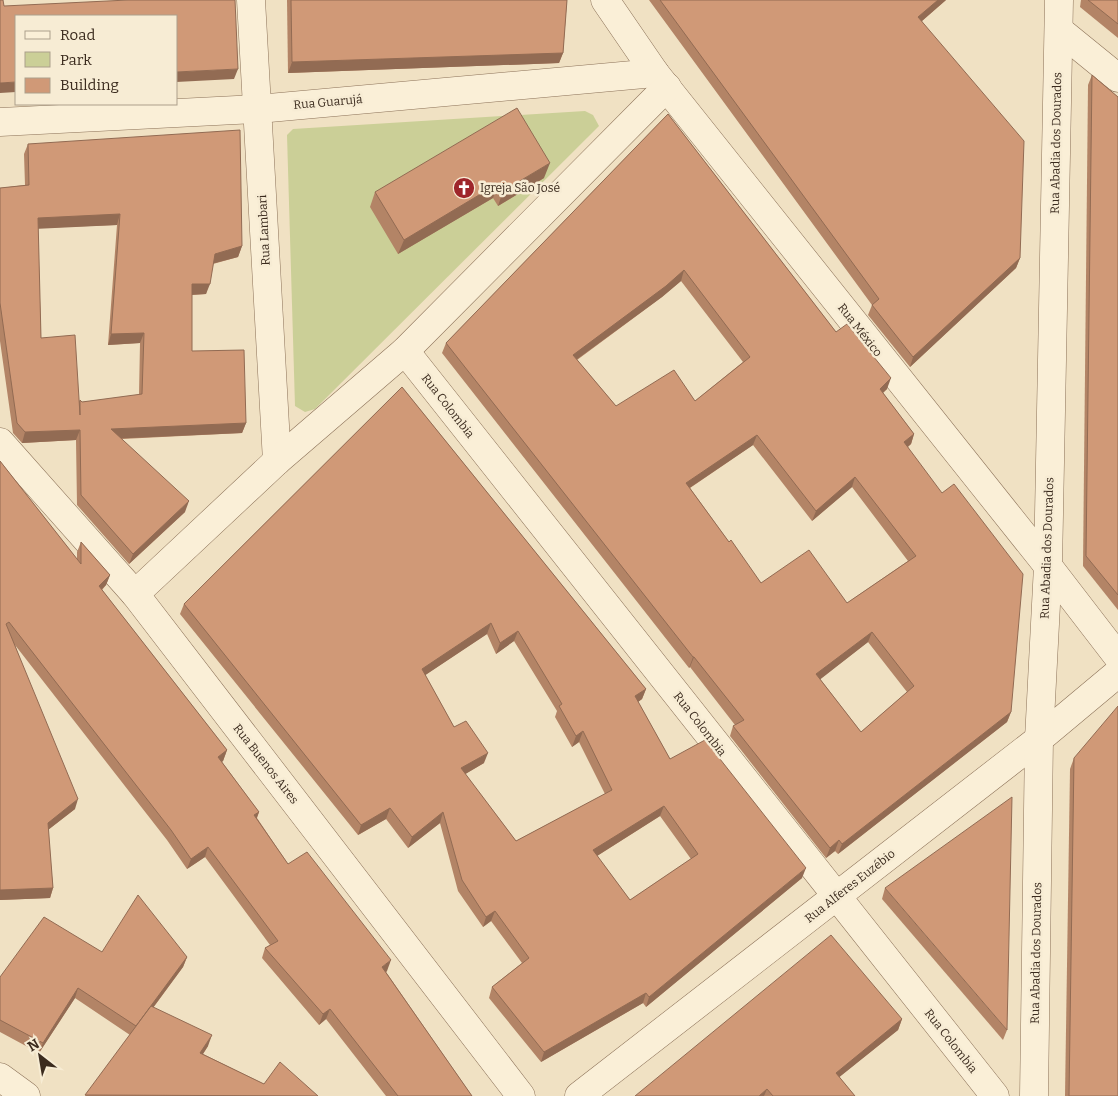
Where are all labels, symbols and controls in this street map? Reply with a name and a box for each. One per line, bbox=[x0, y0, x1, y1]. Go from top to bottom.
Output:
legend bbox=[15, 15, 178, 105]
text: Road bbox=[60, 26, 95, 44]
text: Park bbox=[60, 51, 92, 69]
street label: Rua Abadia dos Dourados bbox=[1048, 72, 1064, 214]
text: Building bbox=[60, 76, 119, 94]
street label: Rua Guarujá bbox=[293, 92, 364, 112]
church icon: Igreja São José bbox=[452, 176, 476, 200]
place label: Igreja São José bbox=[480, 181, 560, 195]
street label: Rua Lambari bbox=[255, 194, 273, 266]
street label: Rua México bbox=[835, 301, 885, 359]
street label: Rua Colombia bbox=[419, 371, 478, 441]
street label: Rua Abadia dos Dourados bbox=[1038, 477, 1056, 619]
street label: Rua Colombia bbox=[671, 689, 730, 759]
street label: Rua Buenos Aires bbox=[230, 721, 302, 807]
street label: Rua Alferes Euzébio bbox=[802, 846, 898, 926]
street label: Rua Abadia dos Dourados bbox=[1028, 882, 1044, 1024]
street label: Rua Colombia bbox=[922, 1006, 981, 1076]
north arrow bbox=[15, 1031, 65, 1081]
text: N bbox=[25, 1035, 43, 1055]

